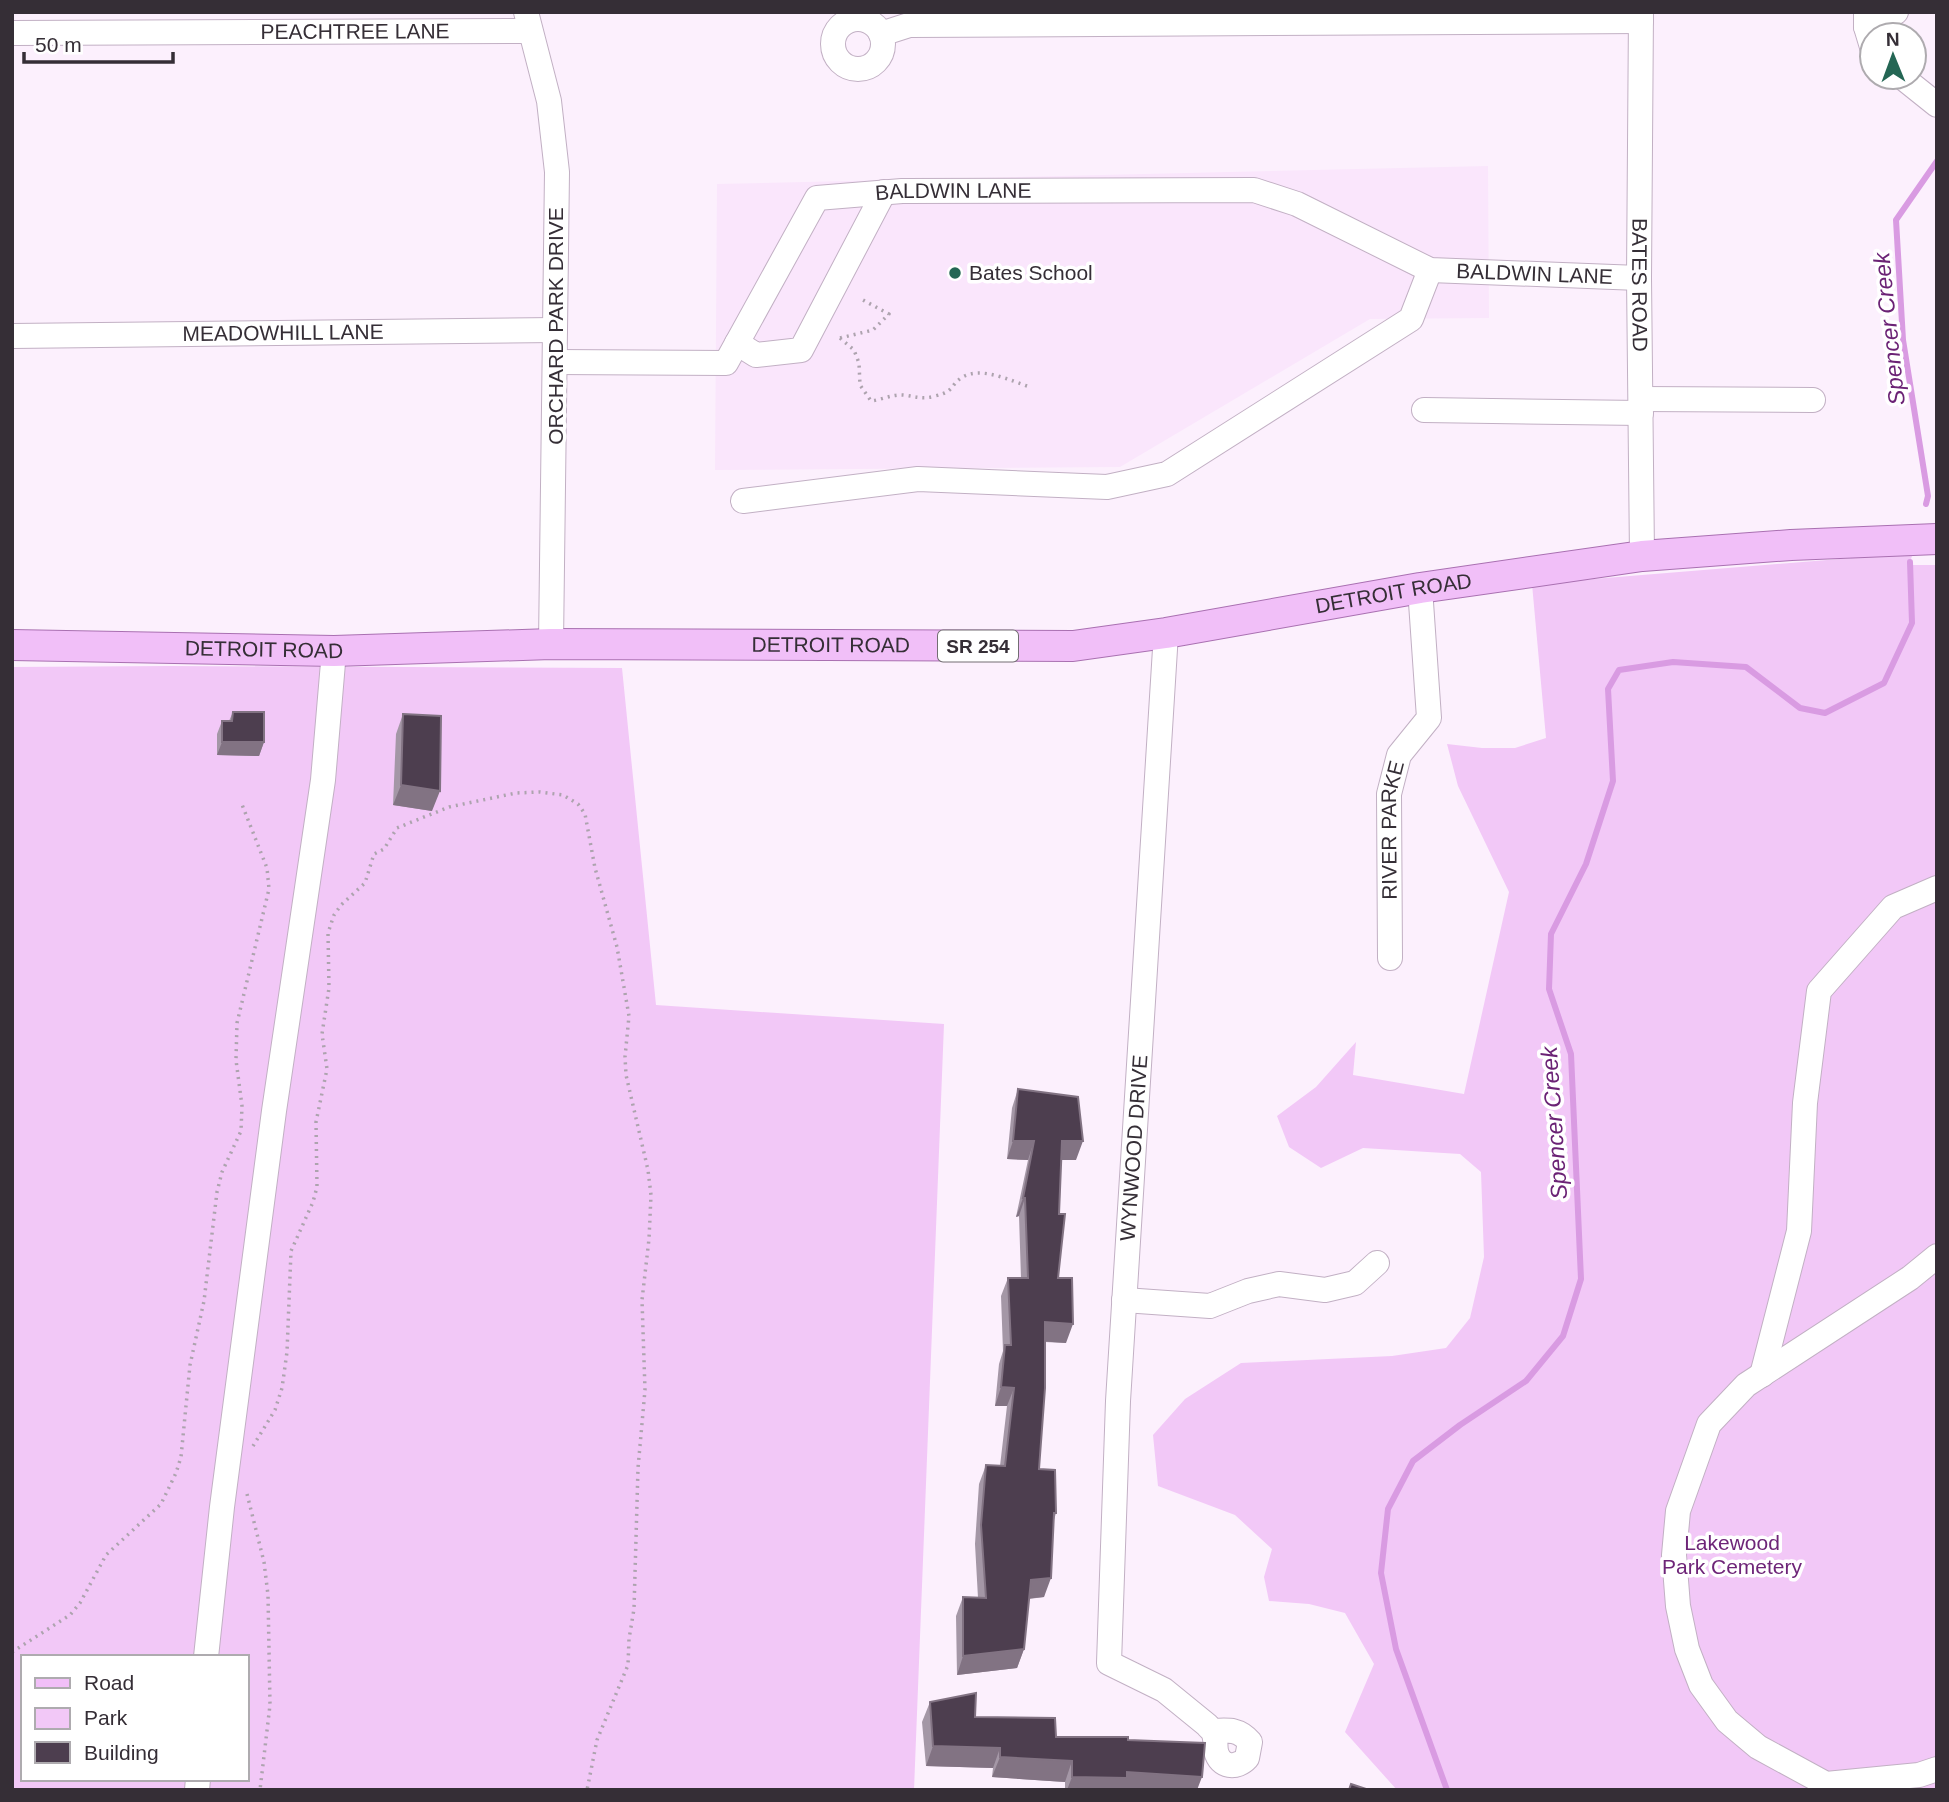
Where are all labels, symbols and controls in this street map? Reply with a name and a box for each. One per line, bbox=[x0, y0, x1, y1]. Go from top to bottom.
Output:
street label: PEACHTREE LANE bbox=[260, 19, 450, 43]
scale bar bbox=[24, 21, 173, 65]
north arrow bbox=[1858, 21, 1928, 91]
text: N bbox=[1886, 29, 1900, 50]
text: 50 m bbox=[35, 33, 82, 56]
street label: BALDWIN LANE bbox=[874, 179, 1032, 204]
street label: ORCHARD PARK DRIVE bbox=[544, 207, 567, 445]
street label: BATES ROAD bbox=[1628, 218, 1652, 352]
water label: Spencer Creek bbox=[1868, 250, 1910, 407]
street label: BALDWIN LANE bbox=[1456, 259, 1613, 288]
place label: Bates School bbox=[969, 261, 1093, 284]
marker: Bates School bbox=[947, 265, 963, 281]
street label: MEADOWHILL LANE bbox=[182, 320, 384, 345]
street label: DETROIT ROAD bbox=[1313, 569, 1473, 617]
road number: SR 254 bbox=[938, 631, 1018, 662]
street label: DETROIT ROAD bbox=[752, 633, 910, 656]
street label: DETROIT ROAD bbox=[185, 636, 343, 662]
street label: RIVER PARKE bbox=[1377, 758, 1408, 900]
water label: Spencer Creek bbox=[1536, 1044, 1572, 1200]
street label: WYNWOOD DRIVE bbox=[1116, 1054, 1151, 1242]
park label: Lakewood Park Cemetery bbox=[1662, 1531, 1803, 1578]
legend bbox=[21, 1655, 248, 1781]
text: Road bbox=[84, 1671, 134, 1694]
text: Park bbox=[84, 1706, 128, 1729]
text: Building bbox=[84, 1741, 159, 1764]

